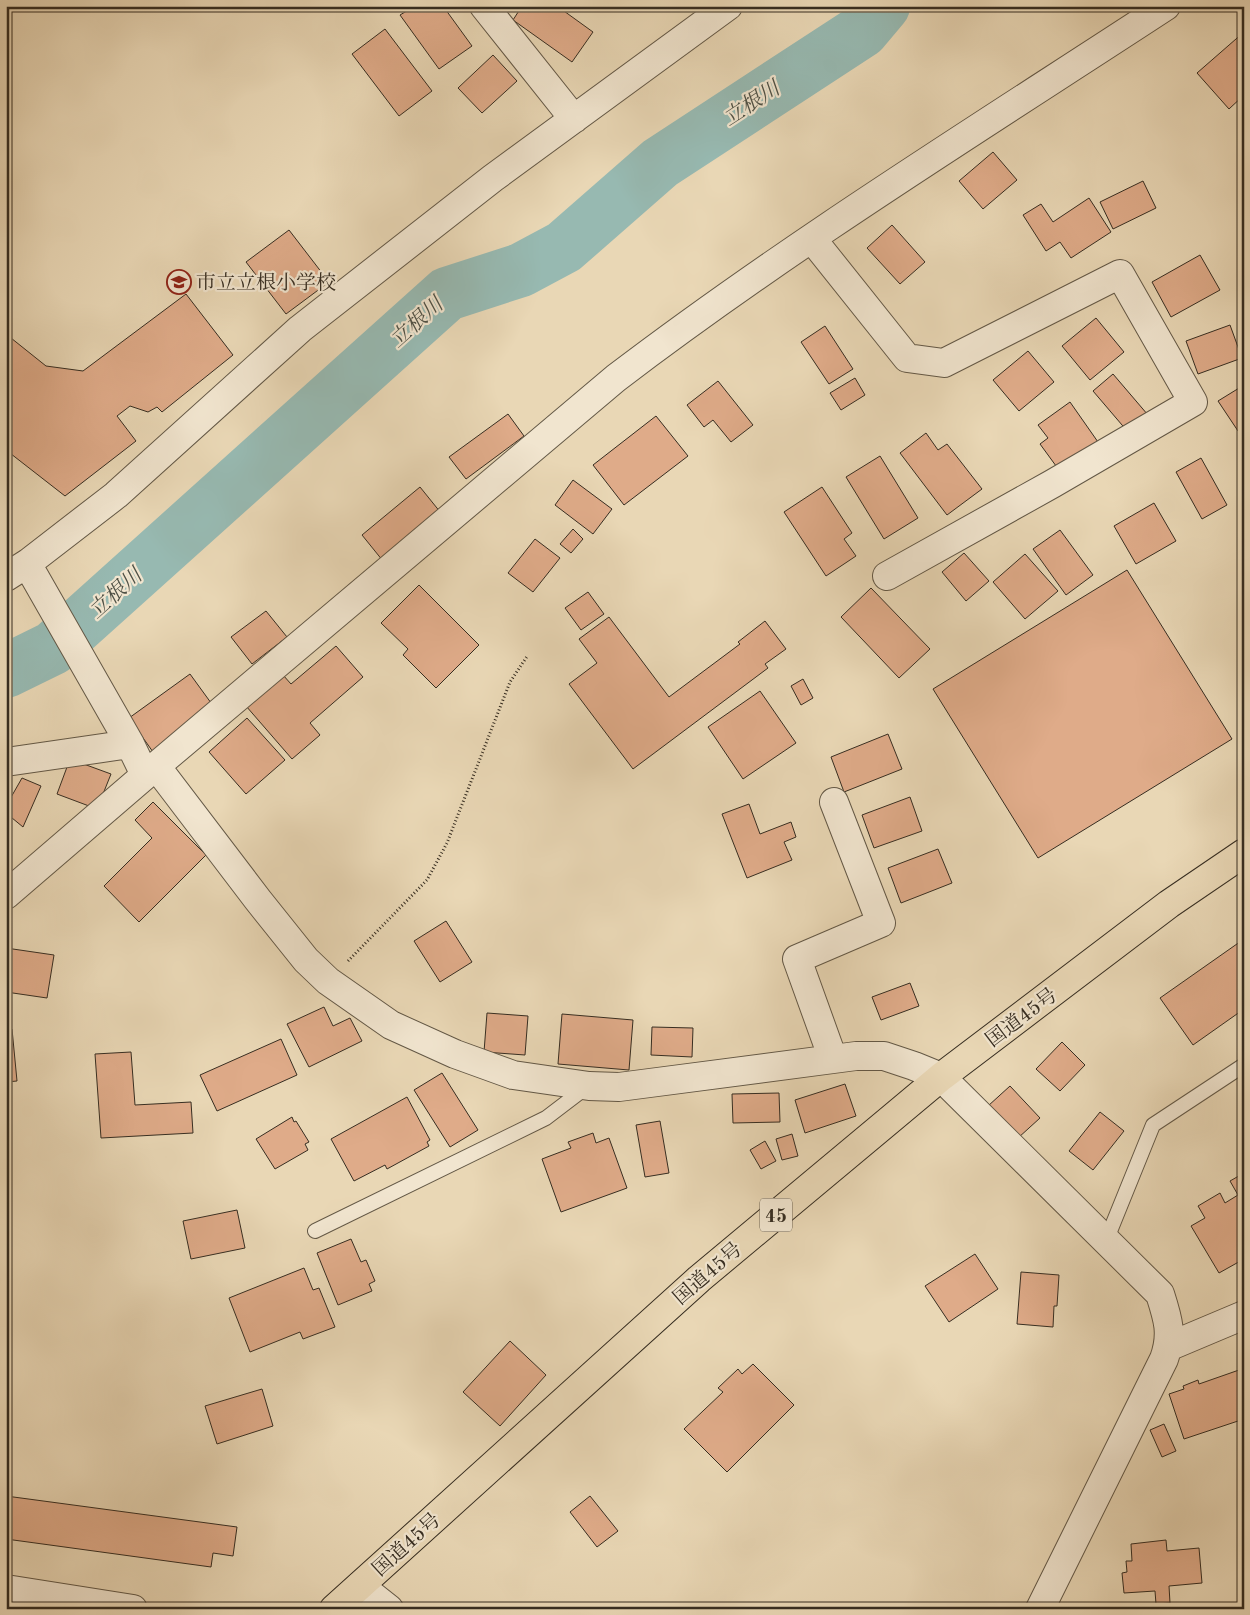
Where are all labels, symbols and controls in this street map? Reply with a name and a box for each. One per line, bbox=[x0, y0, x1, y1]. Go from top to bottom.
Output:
water label: 立根川 bbox=[719, 76, 786, 130]
school or university icon: 市立立根小学校 bbox=[166, 269, 192, 295]
place label: 市立立根小学校 bbox=[196, 272, 336, 294]
water label: 立根川 bbox=[385, 291, 449, 352]
water label: 立根川 bbox=[84, 562, 148, 623]
street label: 国道45号 bbox=[982, 984, 1061, 1052]
road number: 45 bbox=[760, 1198, 792, 1232]
street label: 国道45号 bbox=[669, 1238, 746, 1309]
street label: 国道45号 bbox=[368, 1509, 445, 1581]

